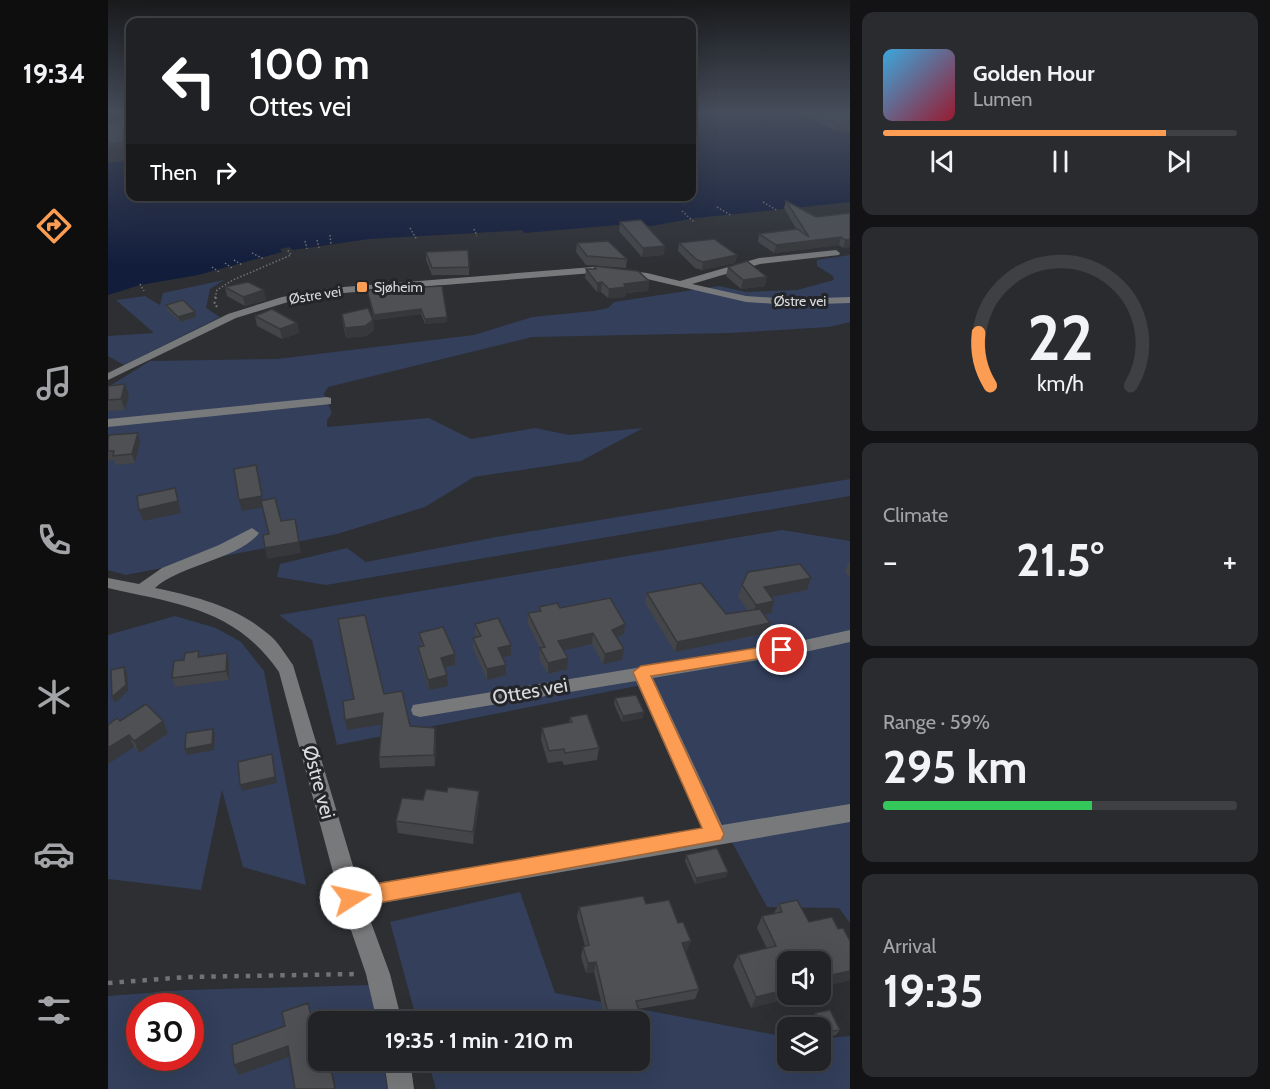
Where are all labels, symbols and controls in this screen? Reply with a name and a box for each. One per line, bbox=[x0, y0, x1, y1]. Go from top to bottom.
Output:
text: 100 m bbox=[249, 38, 370, 90]
icon: left bbox=[150, 42, 228, 120]
text: 19:34 bbox=[23, 57, 85, 90]
text: Golden Hour bbox=[973, 60, 1094, 87]
text: Lumen bbox=[973, 87, 1032, 111]
text: Ottes vei bbox=[249, 90, 352, 123]
icon: previous bbox=[926, 145, 959, 178]
icon: pause bbox=[1044, 145, 1077, 178]
icon: next bbox=[1162, 145, 1195, 178]
icon: right bbox=[209, 156, 242, 189]
text: Then bbox=[150, 159, 197, 186]
icon: directions bbox=[33, 205, 75, 247]
place label: Sjøheim bbox=[374, 278, 423, 296]
marker: Sjøheim bbox=[355, 280, 369, 294]
street label: Østre vei bbox=[288, 282, 342, 308]
street label: Østre vei bbox=[774, 292, 826, 310]
text: 22 bbox=[1027, 300, 1093, 376]
icon: music bbox=[33, 362, 75, 404]
text: km/h bbox=[1037, 371, 1083, 397]
text: Climate bbox=[883, 503, 948, 527]
icon: phone bbox=[33, 519, 75, 561]
text: 21.5° bbox=[1016, 533, 1104, 587]
text: − bbox=[883, 541, 898, 581]
text: + bbox=[1222, 541, 1237, 581]
pin bbox=[756, 624, 807, 675]
icon: arrive bbox=[765, 633, 798, 666]
street label: Ottes vei bbox=[491, 673, 569, 709]
icon: climate bbox=[33, 676, 75, 718]
text: Range · 59% bbox=[883, 710, 990, 734]
text: 295 km bbox=[883, 740, 1027, 794]
street label: Østre vei bbox=[298, 743, 340, 821]
icon: car bbox=[33, 833, 75, 875]
position arrow bbox=[319, 866, 383, 930]
text: Arrival bbox=[883, 934, 936, 958]
map controls bbox=[777, 951, 831, 1071]
button: sound bbox=[777, 951, 831, 1005]
text: 19:35 bbox=[883, 964, 983, 1018]
icon: filters bbox=[33, 989, 75, 1031]
speed limit sign: 30 bbox=[126, 993, 204, 1071]
button: layers bbox=[777, 1017, 831, 1071]
text: 19:35 · 1 min · 210 m bbox=[385, 1027, 573, 1054]

